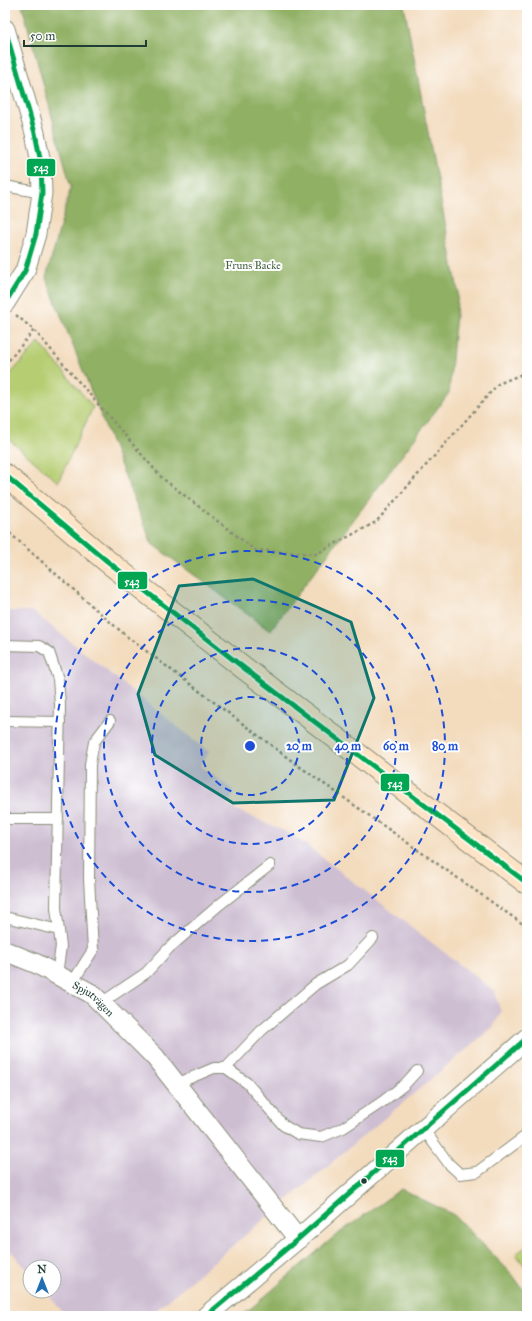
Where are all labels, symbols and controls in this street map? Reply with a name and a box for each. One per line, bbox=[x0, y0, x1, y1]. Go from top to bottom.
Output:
scale bar bbox=[24, 22, 146, 48]
text: 50 m bbox=[30, 29, 55, 43]
line badge: 543 bbox=[26, 158, 56, 177]
text: 543 bbox=[33, 161, 49, 175]
park label: Fruns Backe bbox=[225, 259, 281, 272]
line badge: 543 bbox=[117, 571, 148, 590]
text: 543 bbox=[124, 575, 140, 589]
centre of rings bbox=[243, 739, 257, 753]
text: 20 m bbox=[286, 739, 313, 753]
text: 40 m bbox=[335, 739, 362, 754]
text: 60 m bbox=[383, 739, 410, 753]
text: 80 m bbox=[432, 739, 459, 753]
line badge: 543 bbox=[380, 773, 410, 792]
text: 543 bbox=[387, 777, 403, 791]
street label: Spjutvägen bbox=[70, 979, 117, 1019]
line badge: 543 bbox=[375, 1149, 405, 1168]
text: 543 bbox=[382, 1152, 398, 1166]
unlabelled marker bbox=[359, 1176, 369, 1186]
north arrow bbox=[22, 1259, 62, 1299]
text: N bbox=[37, 1263, 47, 1276]

